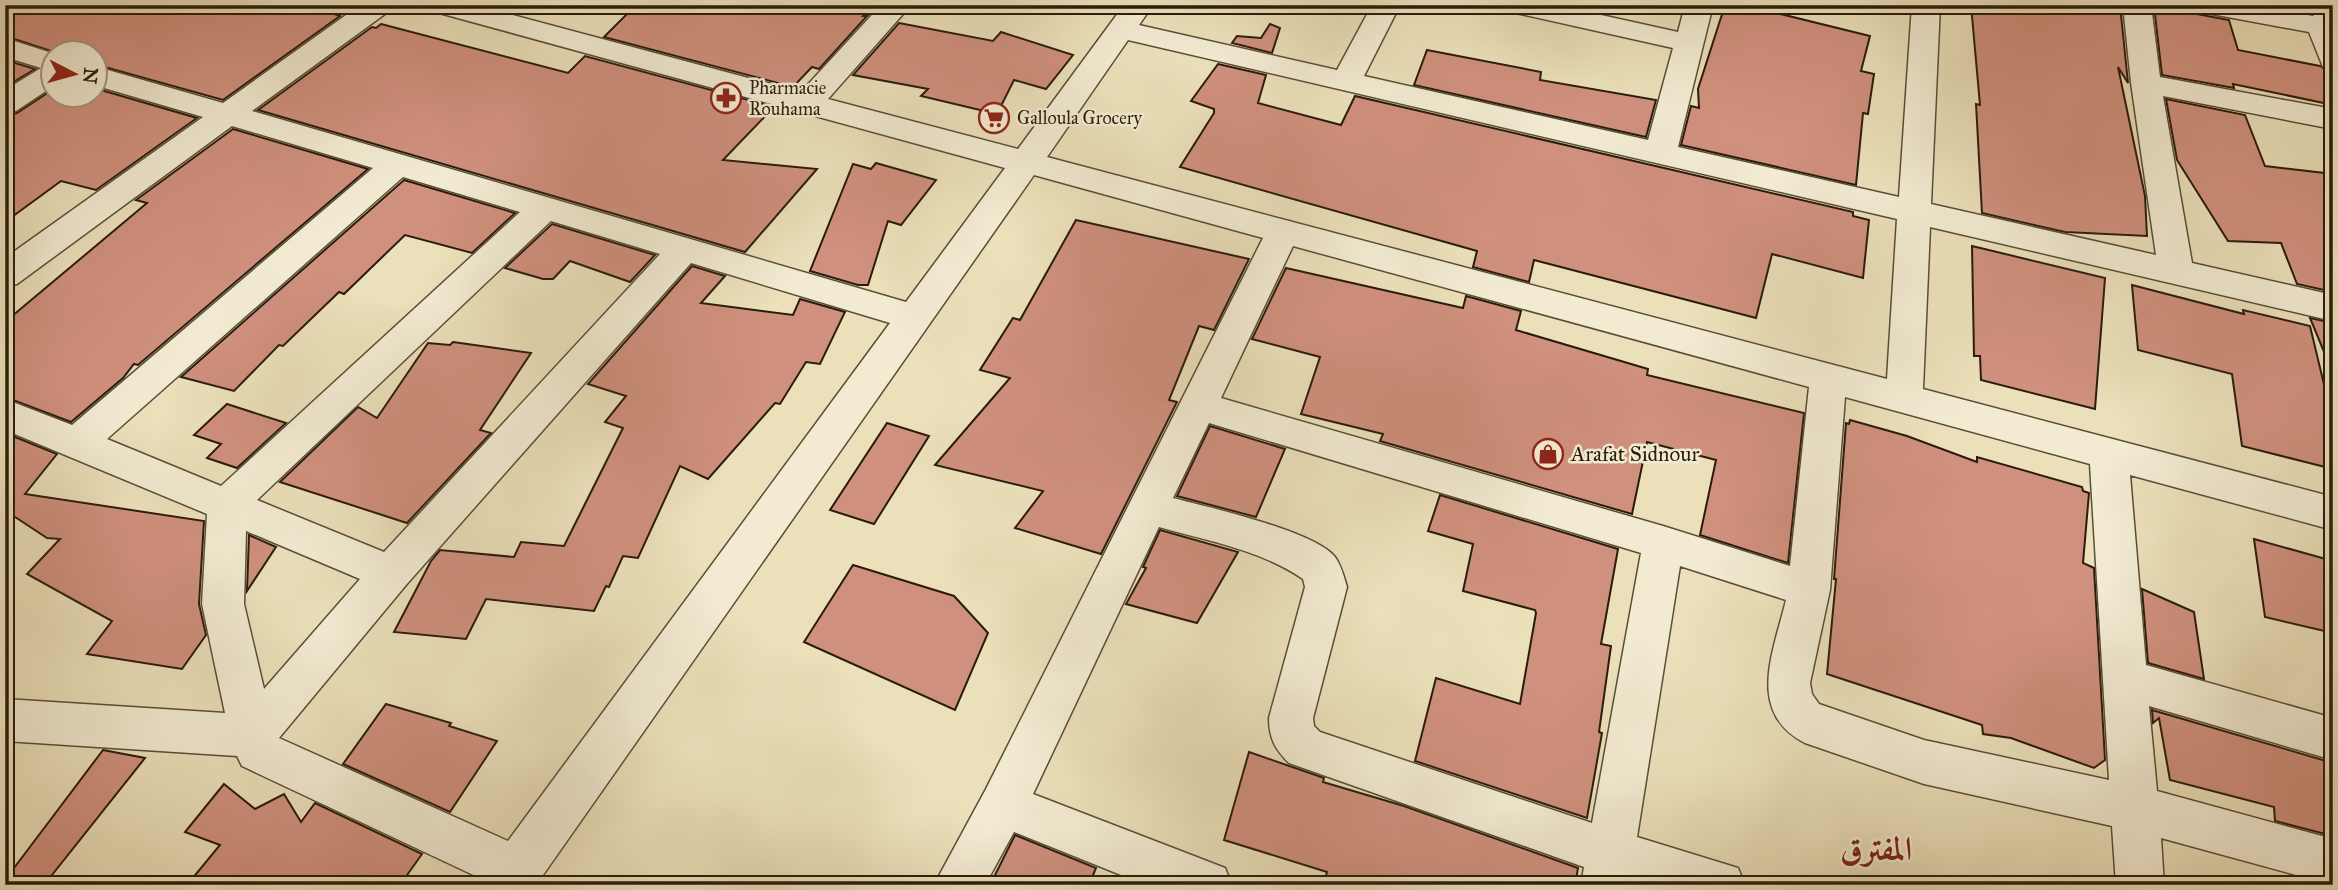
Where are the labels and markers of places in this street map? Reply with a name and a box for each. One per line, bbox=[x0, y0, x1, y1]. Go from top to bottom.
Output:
place label: Pharmacie Rouhama bbox=[749, 77, 826, 120]
pharmacy icon: Pharmacie Rouhama bbox=[709, 81, 743, 115]
supermarket icon: Galloula Grocery bbox=[977, 101, 1011, 135]
place label: Galloula Grocery bbox=[1017, 107, 1142, 129]
shop icon: Arafat Sidnour bbox=[1531, 437, 1565, 471]
place label: Arafat Sidnour bbox=[1570, 441, 1699, 467]

